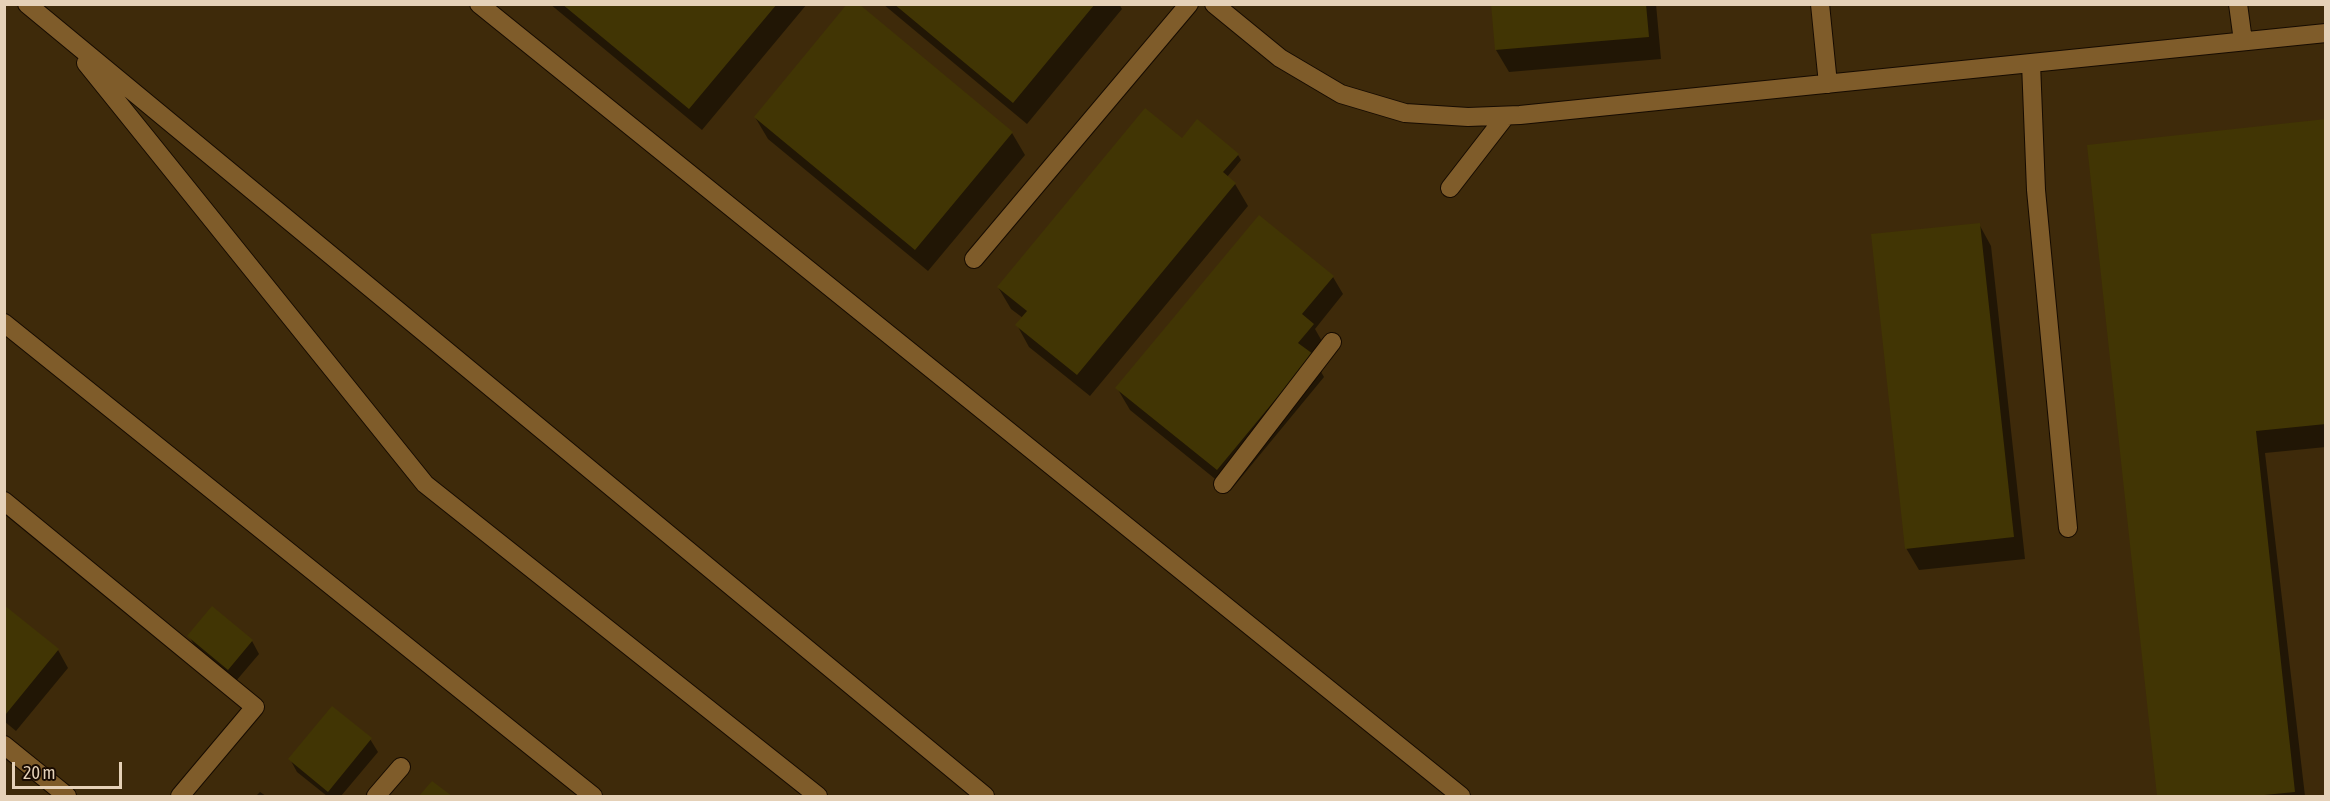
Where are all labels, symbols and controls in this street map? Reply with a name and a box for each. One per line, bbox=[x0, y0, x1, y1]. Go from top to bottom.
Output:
scale bar bbox=[15, 750, 124, 788]
text: 20 m bbox=[23, 762, 55, 783]

